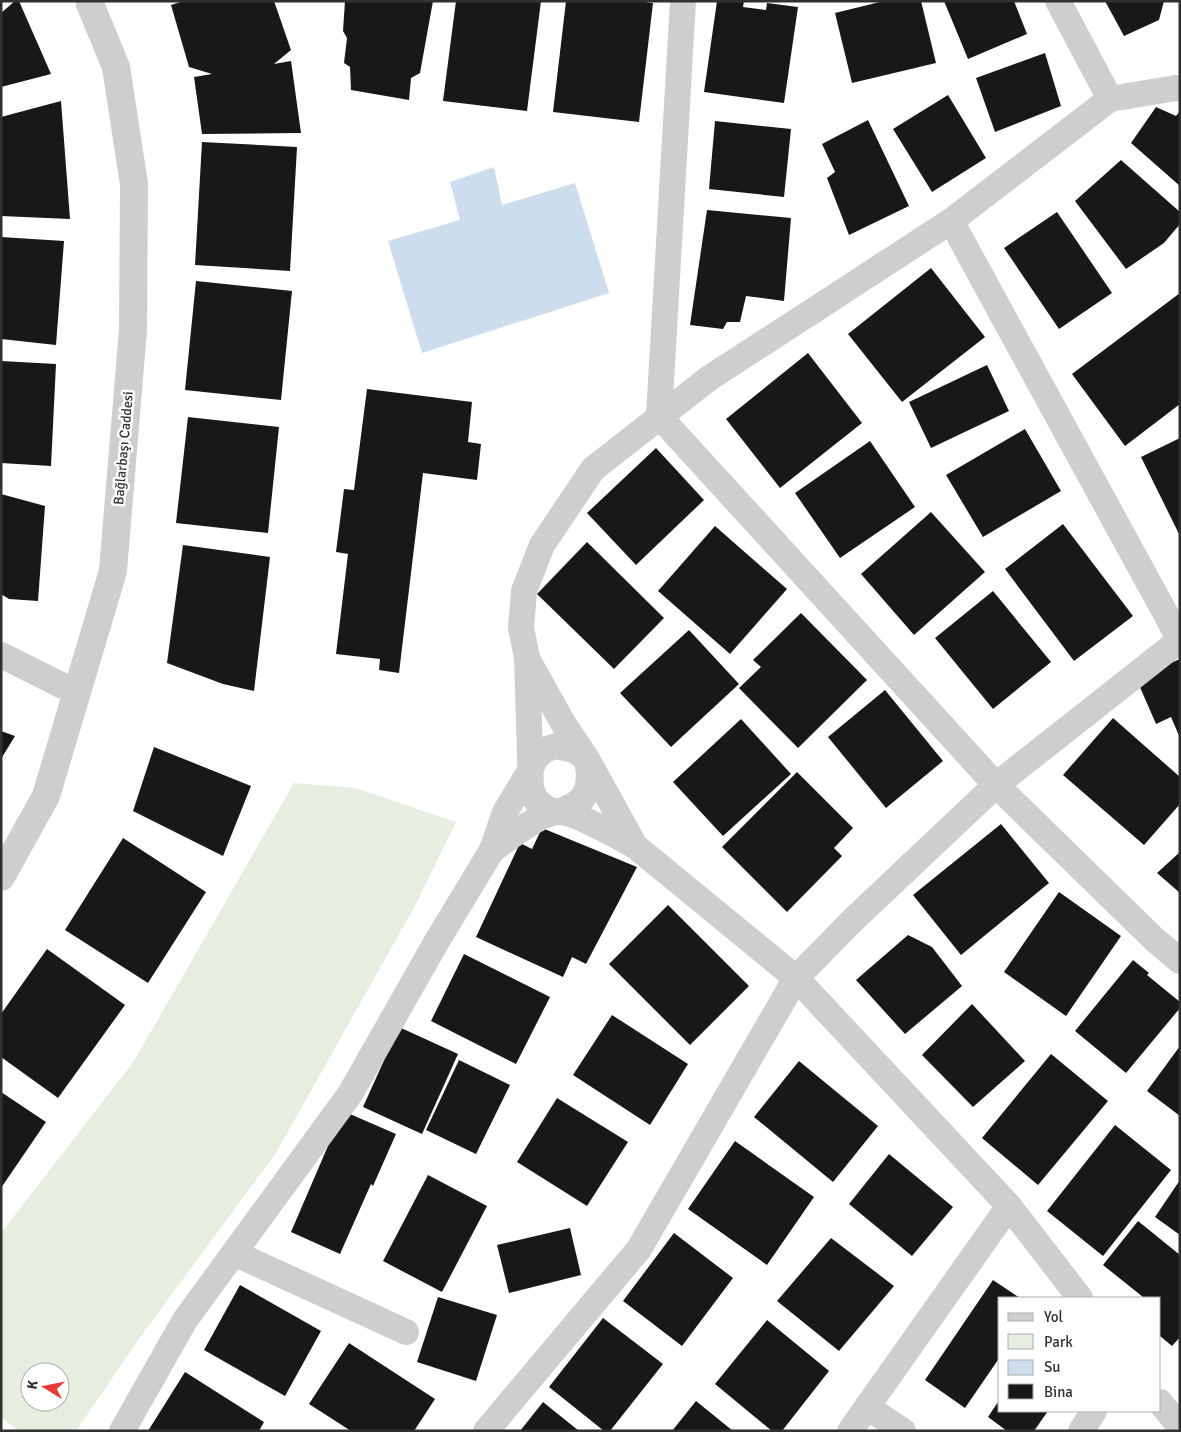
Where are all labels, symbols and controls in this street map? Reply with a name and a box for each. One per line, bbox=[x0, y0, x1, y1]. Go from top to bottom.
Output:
street label: Bağlarbaşı Caddesi bbox=[110, 391, 137, 506]
legend bbox=[998, 1297, 1161, 1412]
text: Yol bbox=[1044, 1308, 1063, 1326]
text: Park bbox=[1044, 1333, 1073, 1351]
text: Su bbox=[1044, 1358, 1061, 1376]
north arrow bbox=[20, 1362, 70, 1412]
text: K bbox=[24, 1379, 42, 1391]
text: Bina bbox=[1044, 1383, 1073, 1401]

